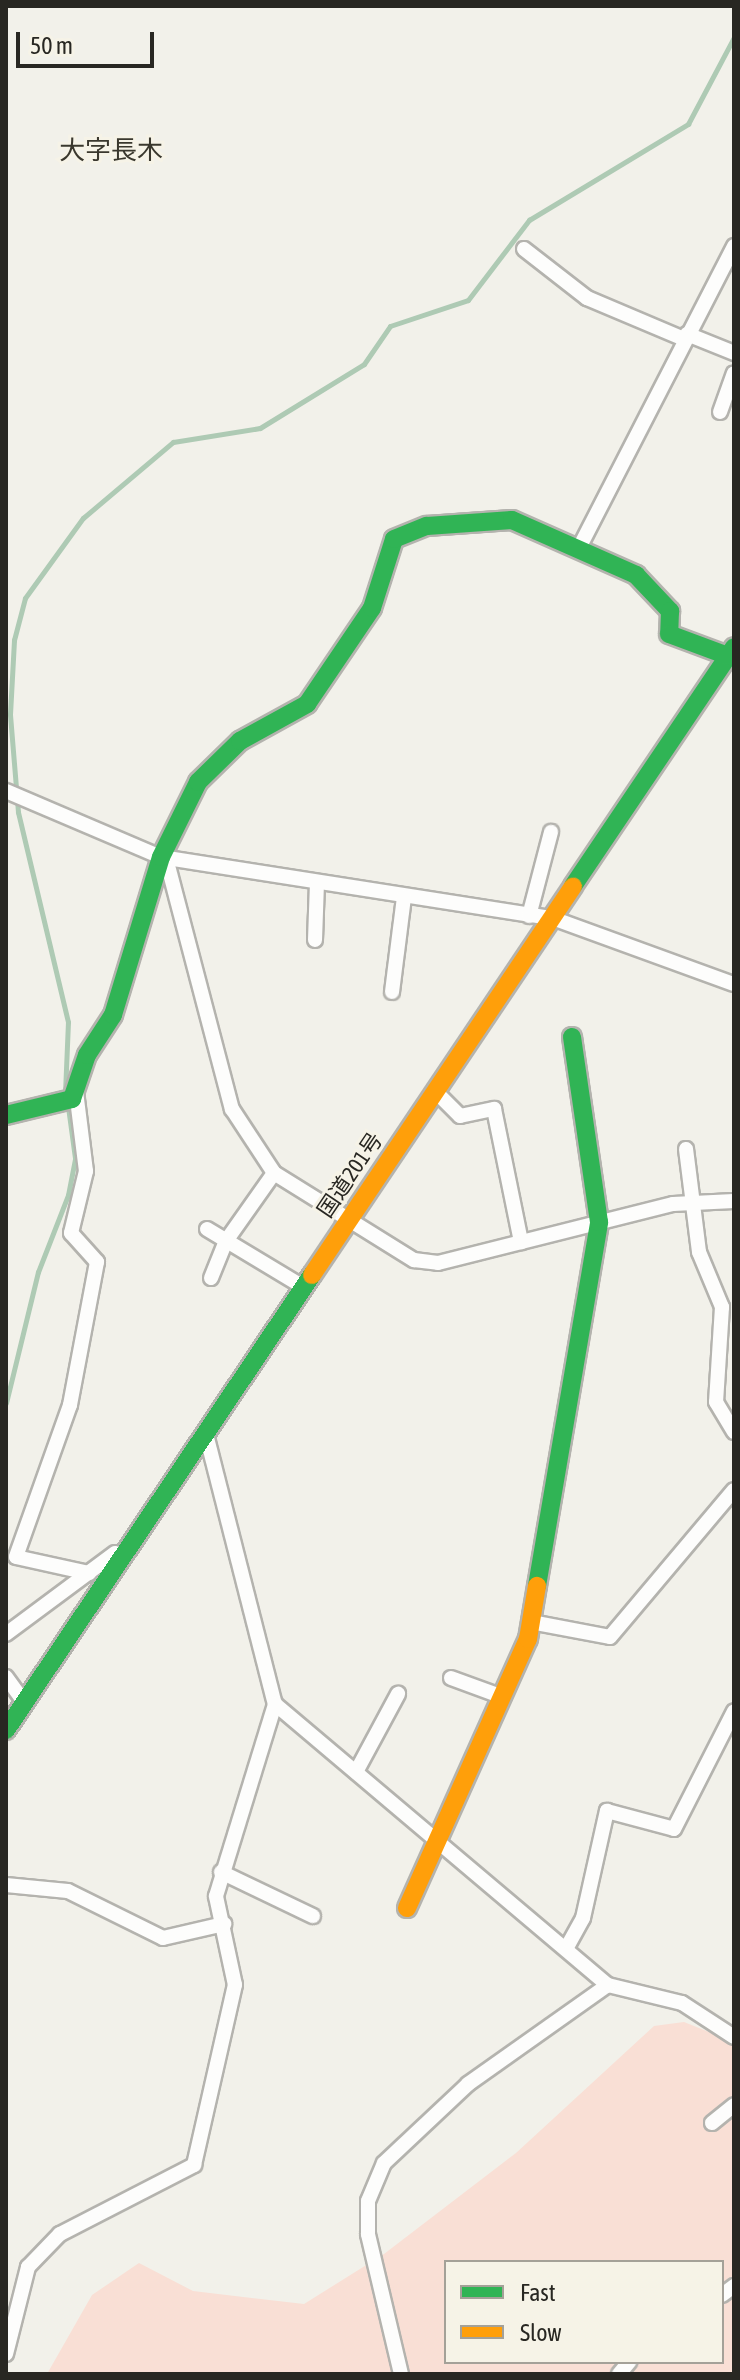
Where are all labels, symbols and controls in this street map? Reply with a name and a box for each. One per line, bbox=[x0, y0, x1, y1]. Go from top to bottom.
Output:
scale bar bbox=[20, 16, 158, 66]
text: 50 m bbox=[30, 32, 73, 59]
district label: 大字長木 bbox=[59, 135, 163, 167]
street label: 国道201号 bbox=[312, 1127, 388, 1223]
legend bbox=[444, 2260, 724, 2364]
text: Fast bbox=[520, 2279, 556, 2306]
text: Slow bbox=[520, 2319, 562, 2346]

